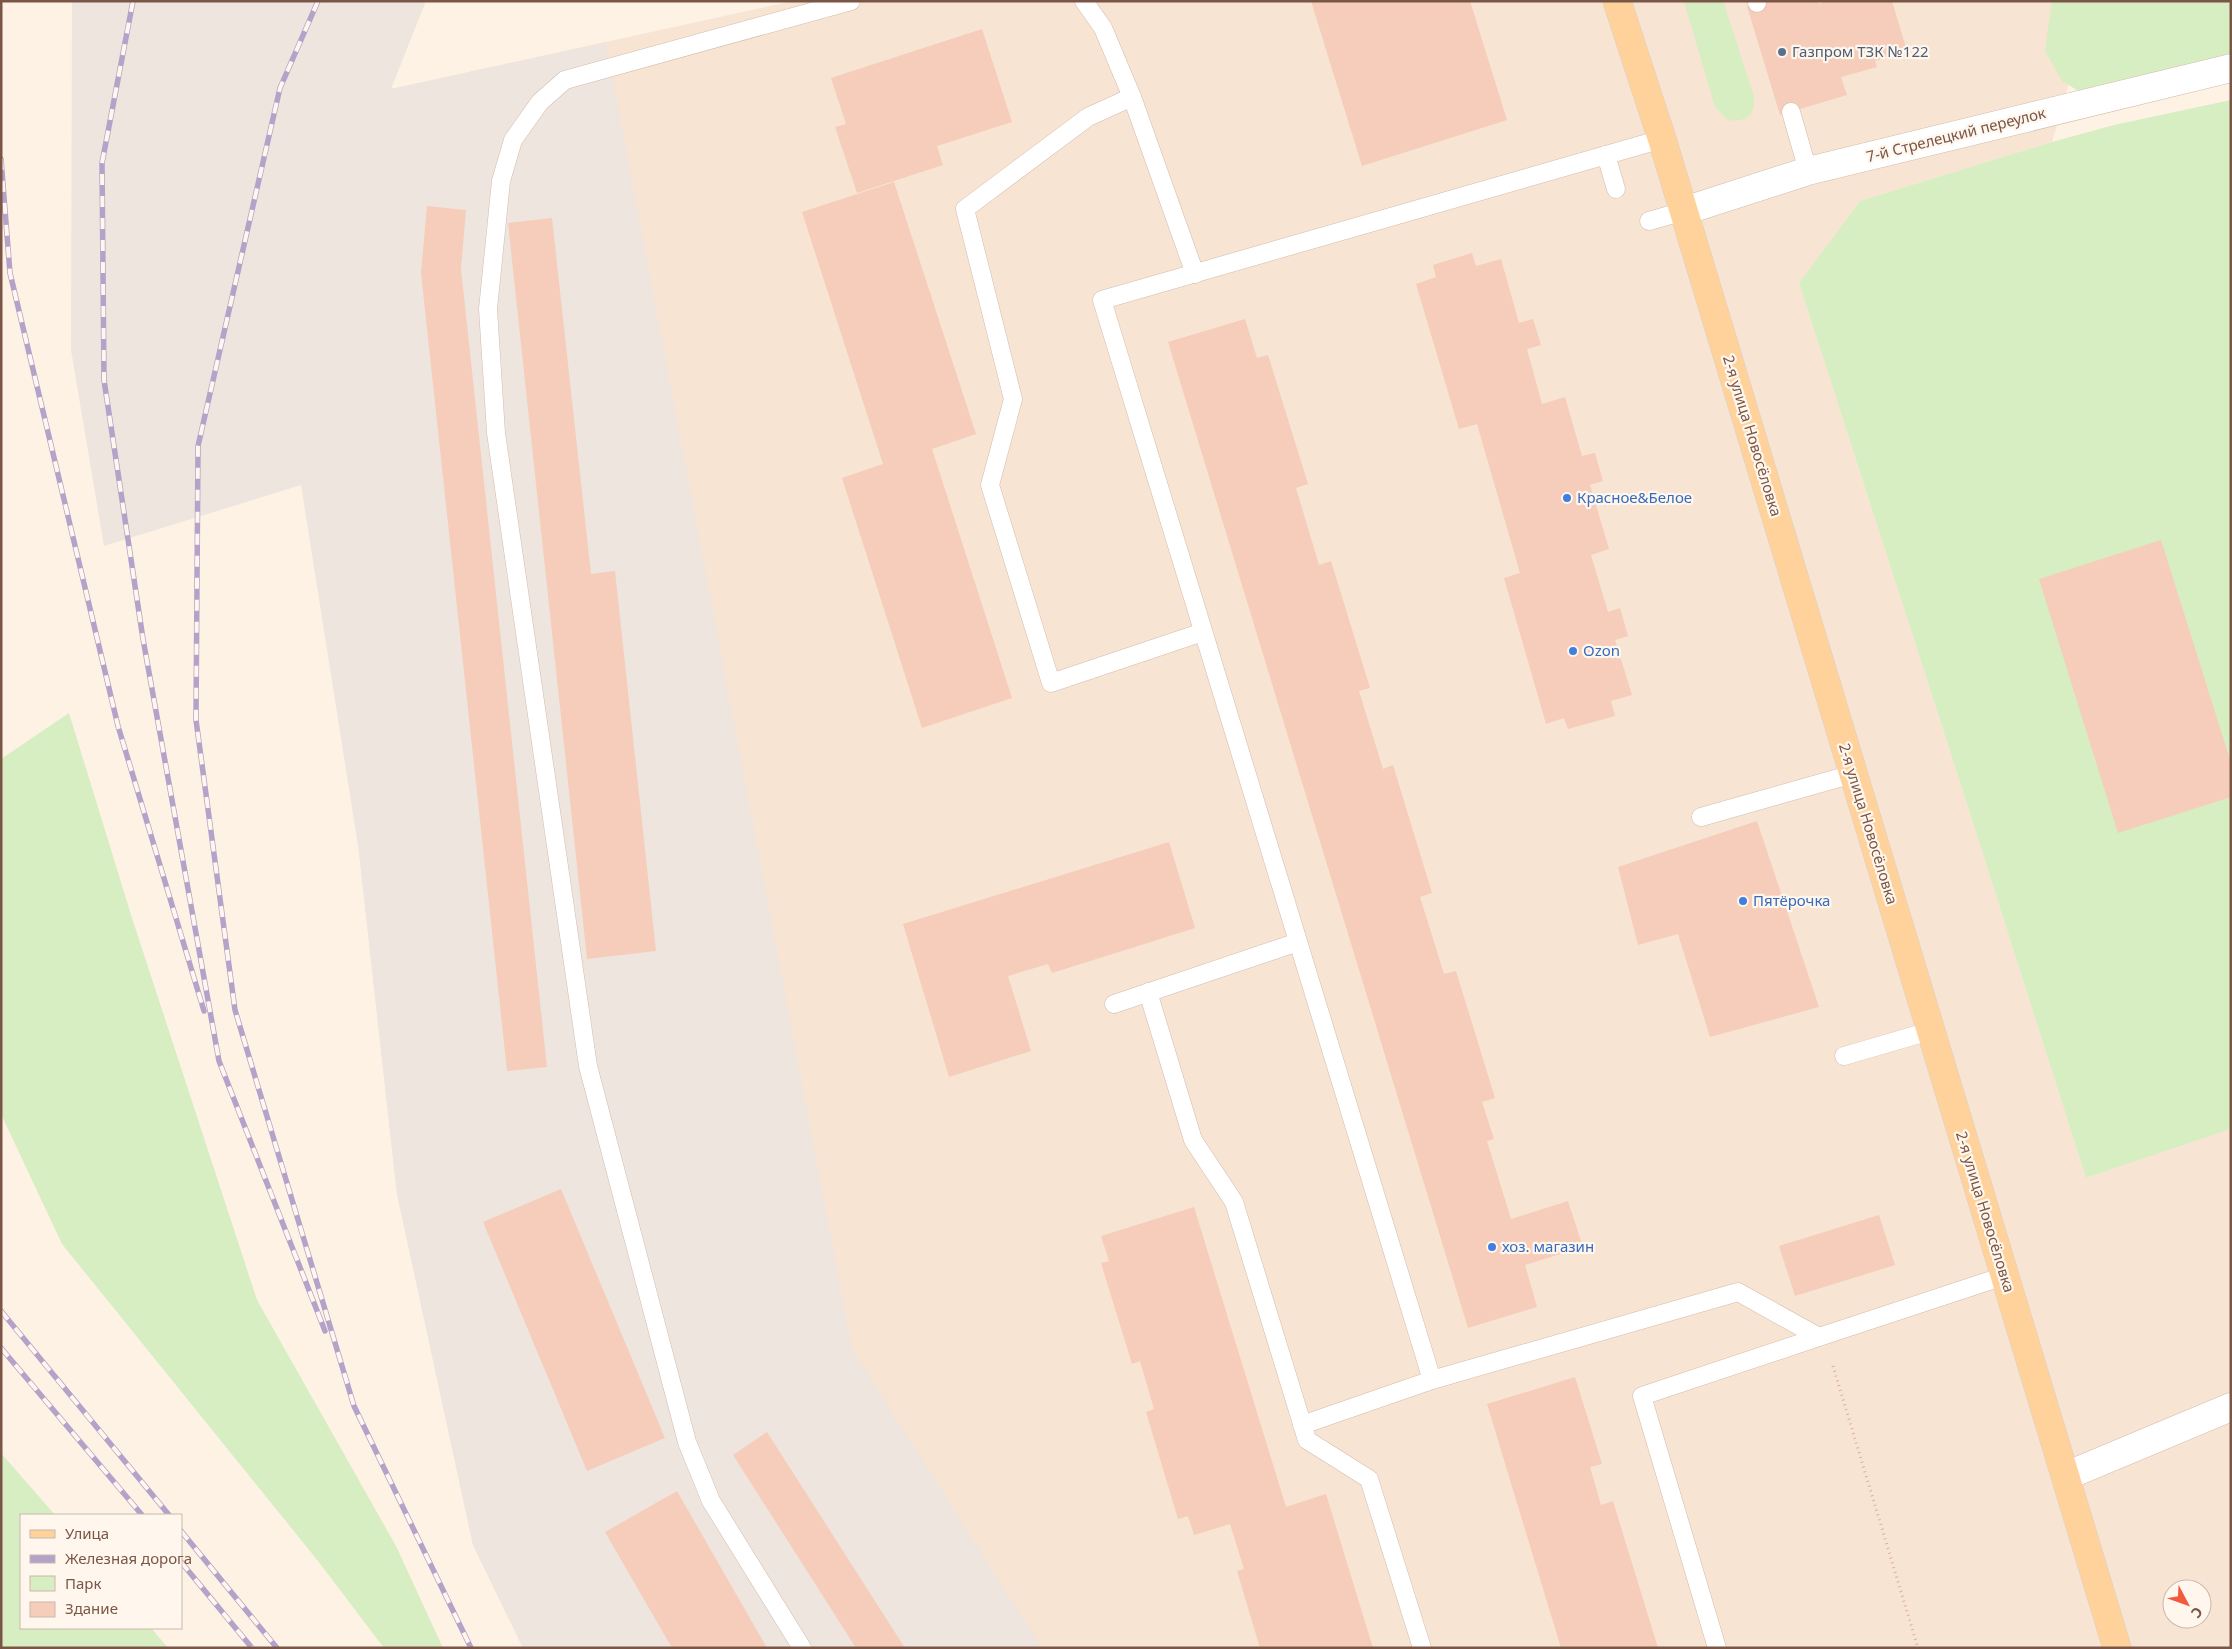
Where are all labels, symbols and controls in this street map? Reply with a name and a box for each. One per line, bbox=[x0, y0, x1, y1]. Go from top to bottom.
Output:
place label: Газпром ТЗК №122 bbox=[1792, 41, 1929, 61]
marker: Газпром ТЗК №122 bbox=[1776, 46, 1788, 58]
street label: 7-й Стрелецкий переулок bbox=[1864, 102, 2048, 166]
street label: 2-я улица Новосёловка bbox=[1719, 353, 1787, 519]
place label: Красное&Белое bbox=[1577, 487, 1692, 507]
marker: Красное&Белое bbox=[1561, 492, 1573, 504]
place label: Ozon bbox=[1583, 640, 1620, 660]
marker: Ozon bbox=[1567, 645, 1579, 657]
street label: 2-я улица Новосёловка bbox=[1835, 741, 1903, 907]
place label: Пятёрочка bbox=[1753, 890, 1830, 910]
marker: Пятёрочка bbox=[1737, 895, 1749, 907]
street label: 2-я улица Новосёловка bbox=[1952, 1129, 2020, 1295]
place label: хоз. магазин bbox=[1502, 1236, 1594, 1256]
marker: хоз. магазин bbox=[1486, 1241, 1498, 1253]
legend bbox=[20, 1514, 182, 1629]
text: Улица bbox=[65, 1523, 109, 1543]
text: Железная дорога bbox=[65, 1548, 192, 1568]
text: Парк bbox=[65, 1573, 101, 1593]
north arrow bbox=[2162, 1579, 2212, 1629]
text: Здание bbox=[65, 1598, 118, 1618]
text: С bbox=[2187, 1603, 2207, 1622]

